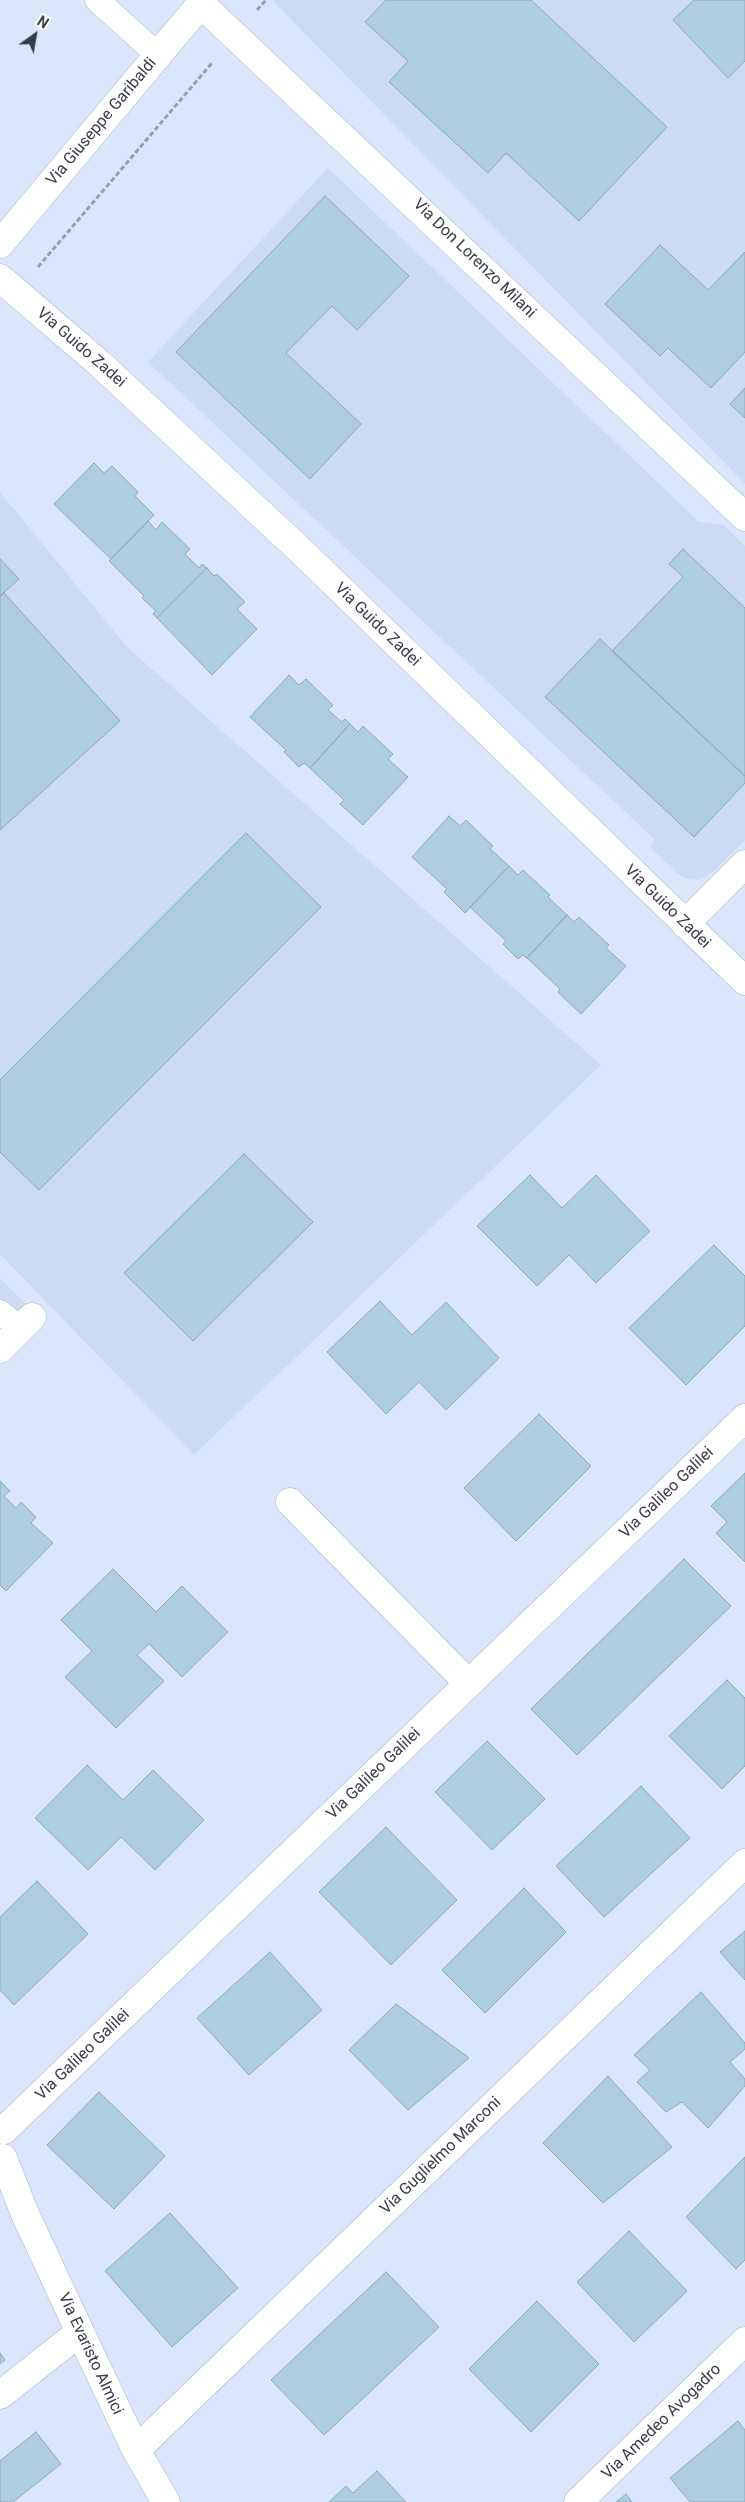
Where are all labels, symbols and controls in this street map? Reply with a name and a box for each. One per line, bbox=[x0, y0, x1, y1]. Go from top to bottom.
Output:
north arrow bbox=[10, 10, 60, 60]
text: N bbox=[35, 13, 51, 32]
street label: Via Giuseppe Garibaldi bbox=[43, 54, 161, 190]
street label: Via Don Lorenzo Milani bbox=[408, 195, 540, 323]
street label: Via Guido Zadei bbox=[32, 304, 130, 392]
street label: Via Guido Zadei bbox=[330, 579, 424, 671]
street label: Via Guido Zadei bbox=[620, 861, 714, 953]
street label: Via Galileo Galilei bbox=[616, 1443, 718, 1543]
street label: Via Galileo Galilei bbox=[323, 1724, 425, 1824]
street label: Via Galileo Galilei bbox=[32, 2005, 134, 2105]
street label: Via Guglielmo Marconi bbox=[376, 2093, 506, 2219]
street label: Via Evaristo Almici bbox=[53, 2290, 127, 2418]
street label: Via Amedeo Avogadro bbox=[598, 2360, 726, 2484]

